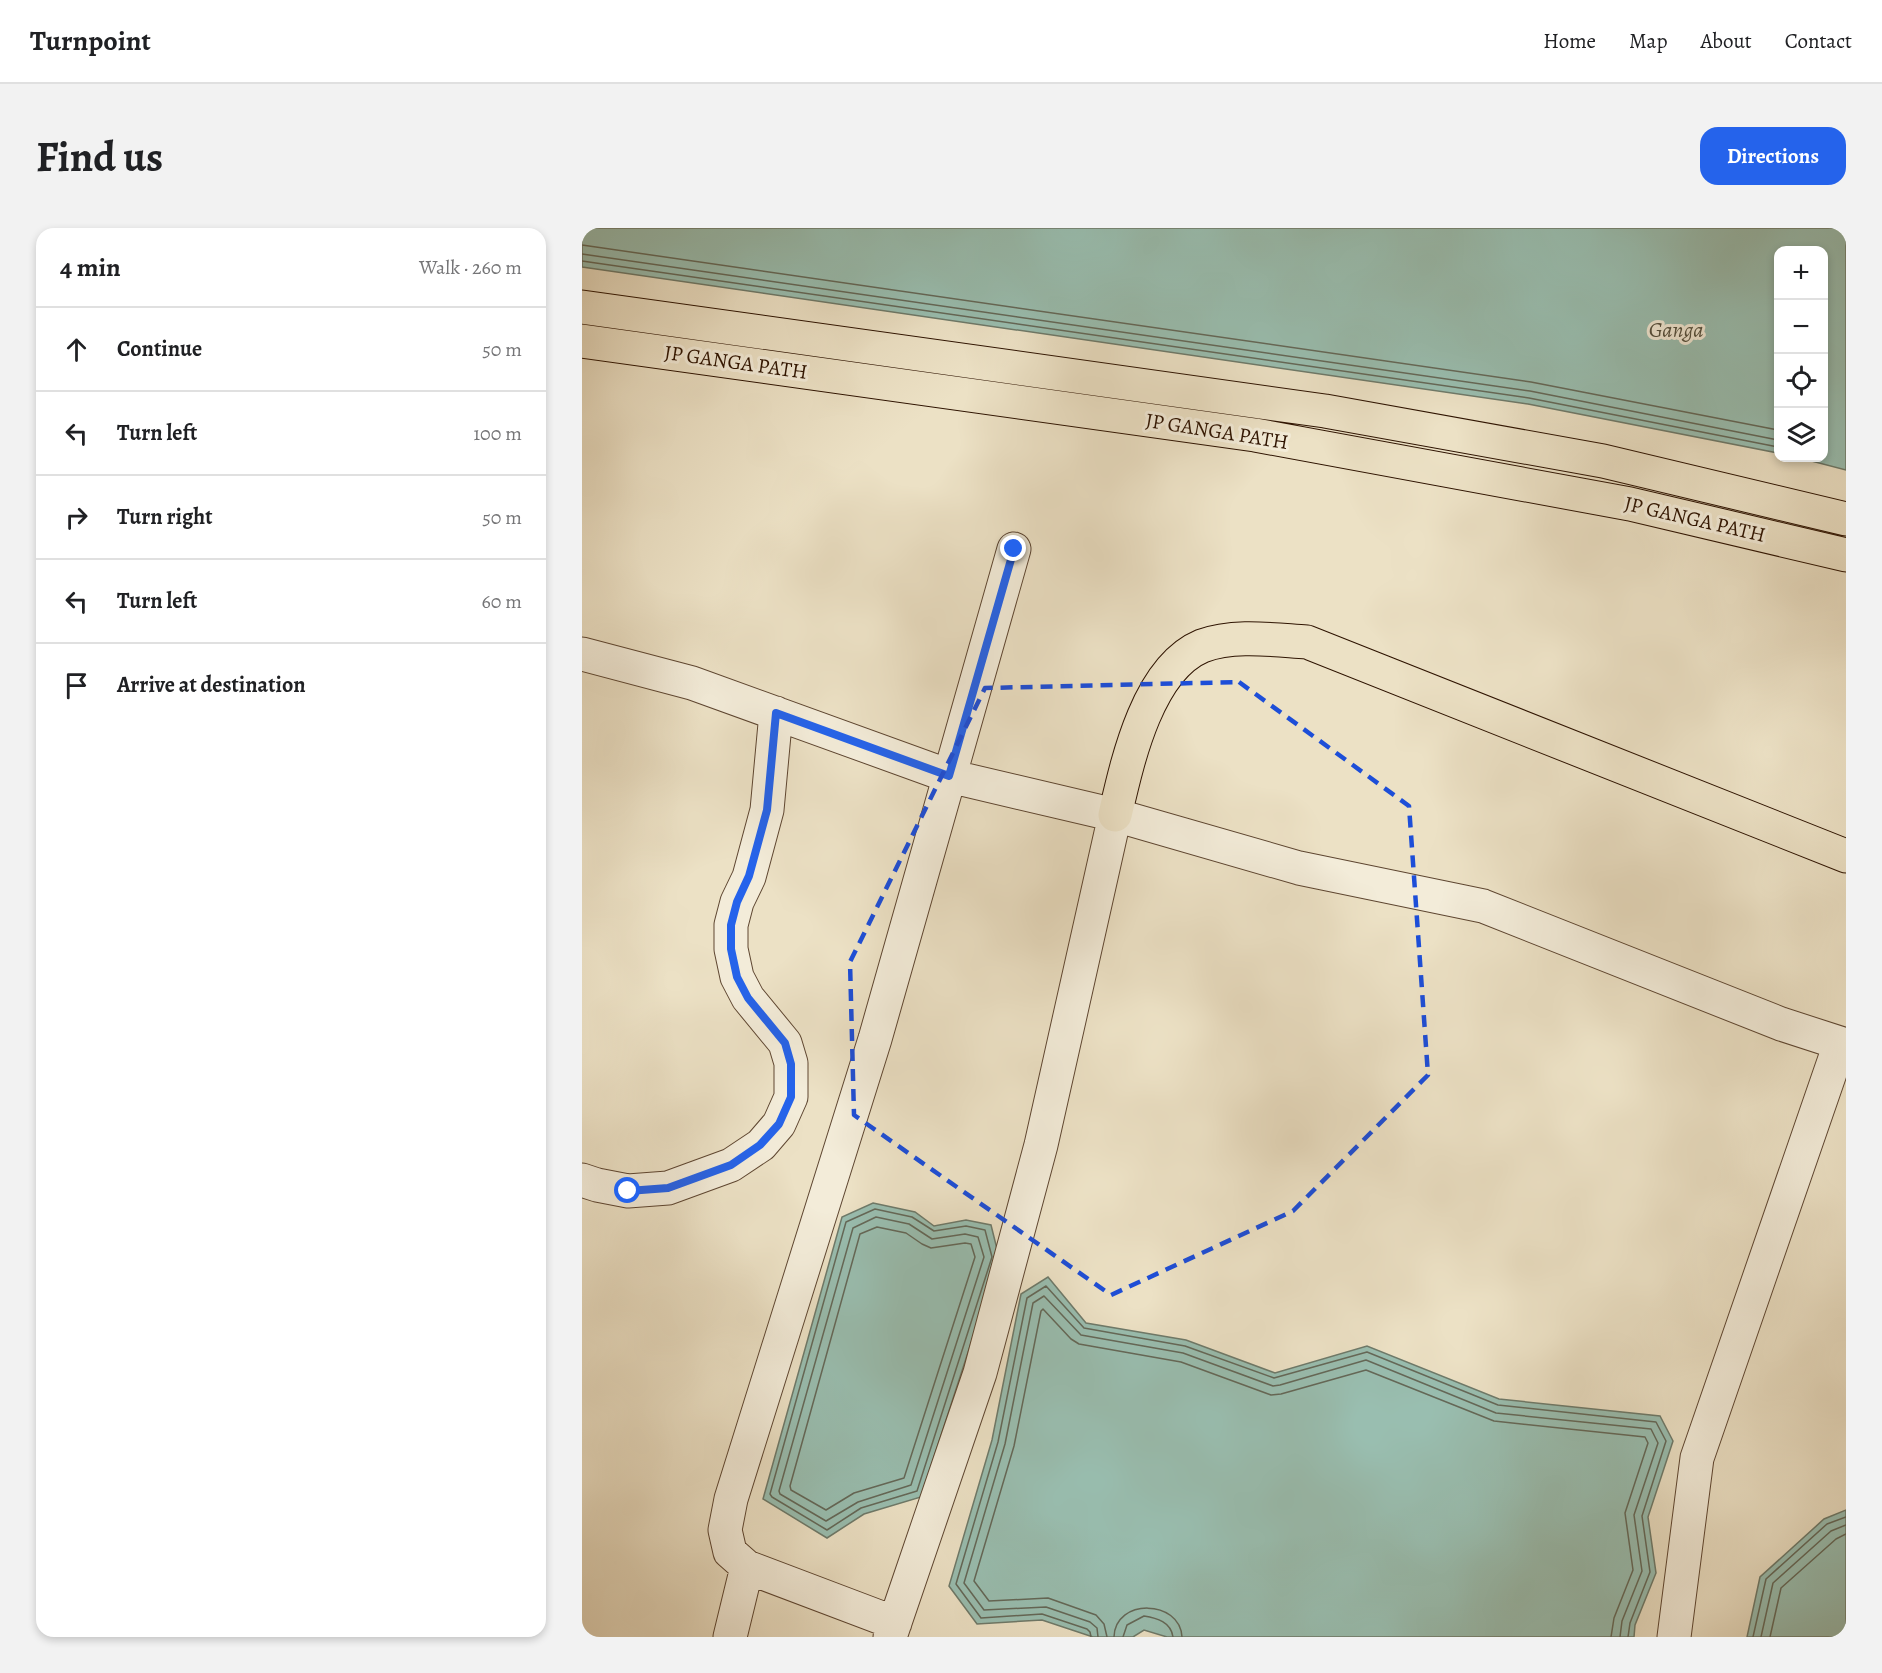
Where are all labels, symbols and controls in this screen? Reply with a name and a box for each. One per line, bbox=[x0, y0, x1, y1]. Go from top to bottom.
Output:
text: Turnpoint bbox=[30, 22, 151, 60]
text: Home bbox=[1543, 27, 1596, 55]
text: Map bbox=[1629, 27, 1667, 55]
text: About bbox=[1700, 27, 1752, 55]
text: Contact bbox=[1785, 27, 1852, 55]
button: Directions bbox=[1700, 127, 1846, 185]
text: Find us bbox=[36, 128, 163, 185]
map controls bbox=[1774, 246, 1828, 462]
button: + bbox=[1774, 246, 1828, 300]
text: 4 min bbox=[60, 250, 121, 285]
text: Walk · 260 m bbox=[419, 254, 522, 281]
button: − bbox=[1774, 300, 1828, 354]
water label: Ganga bbox=[1649, 315, 1703, 345]
icon: ahead bbox=[60, 333, 93, 366]
text: Continue bbox=[117, 334, 202, 364]
text: 50 m bbox=[482, 336, 522, 363]
street label: JP GANGA PATH bbox=[663, 338, 809, 386]
button: locate bbox=[1774, 354, 1828, 408]
street label: JP GANGA PATH bbox=[1144, 406, 1290, 456]
button: layers bbox=[1774, 408, 1828, 462]
icon: left bbox=[60, 417, 93, 450]
text: Turn left bbox=[117, 418, 197, 448]
text: 100 m bbox=[473, 420, 522, 447]
street label: JP GANGA PATH bbox=[1622, 489, 1768, 549]
icon: right bbox=[60, 501, 93, 534]
text: Turn right bbox=[117, 502, 213, 532]
text: 50 m bbox=[482, 504, 522, 531]
route end bbox=[1000, 535, 1026, 561]
icon: left bbox=[60, 585, 93, 618]
text: Turn left bbox=[117, 586, 197, 616]
text: 60 m bbox=[482, 588, 522, 615]
icon: arrive bbox=[60, 669, 93, 702]
text: Arrive at destination bbox=[117, 670, 306, 700]
route start bbox=[614, 1177, 640, 1203]

